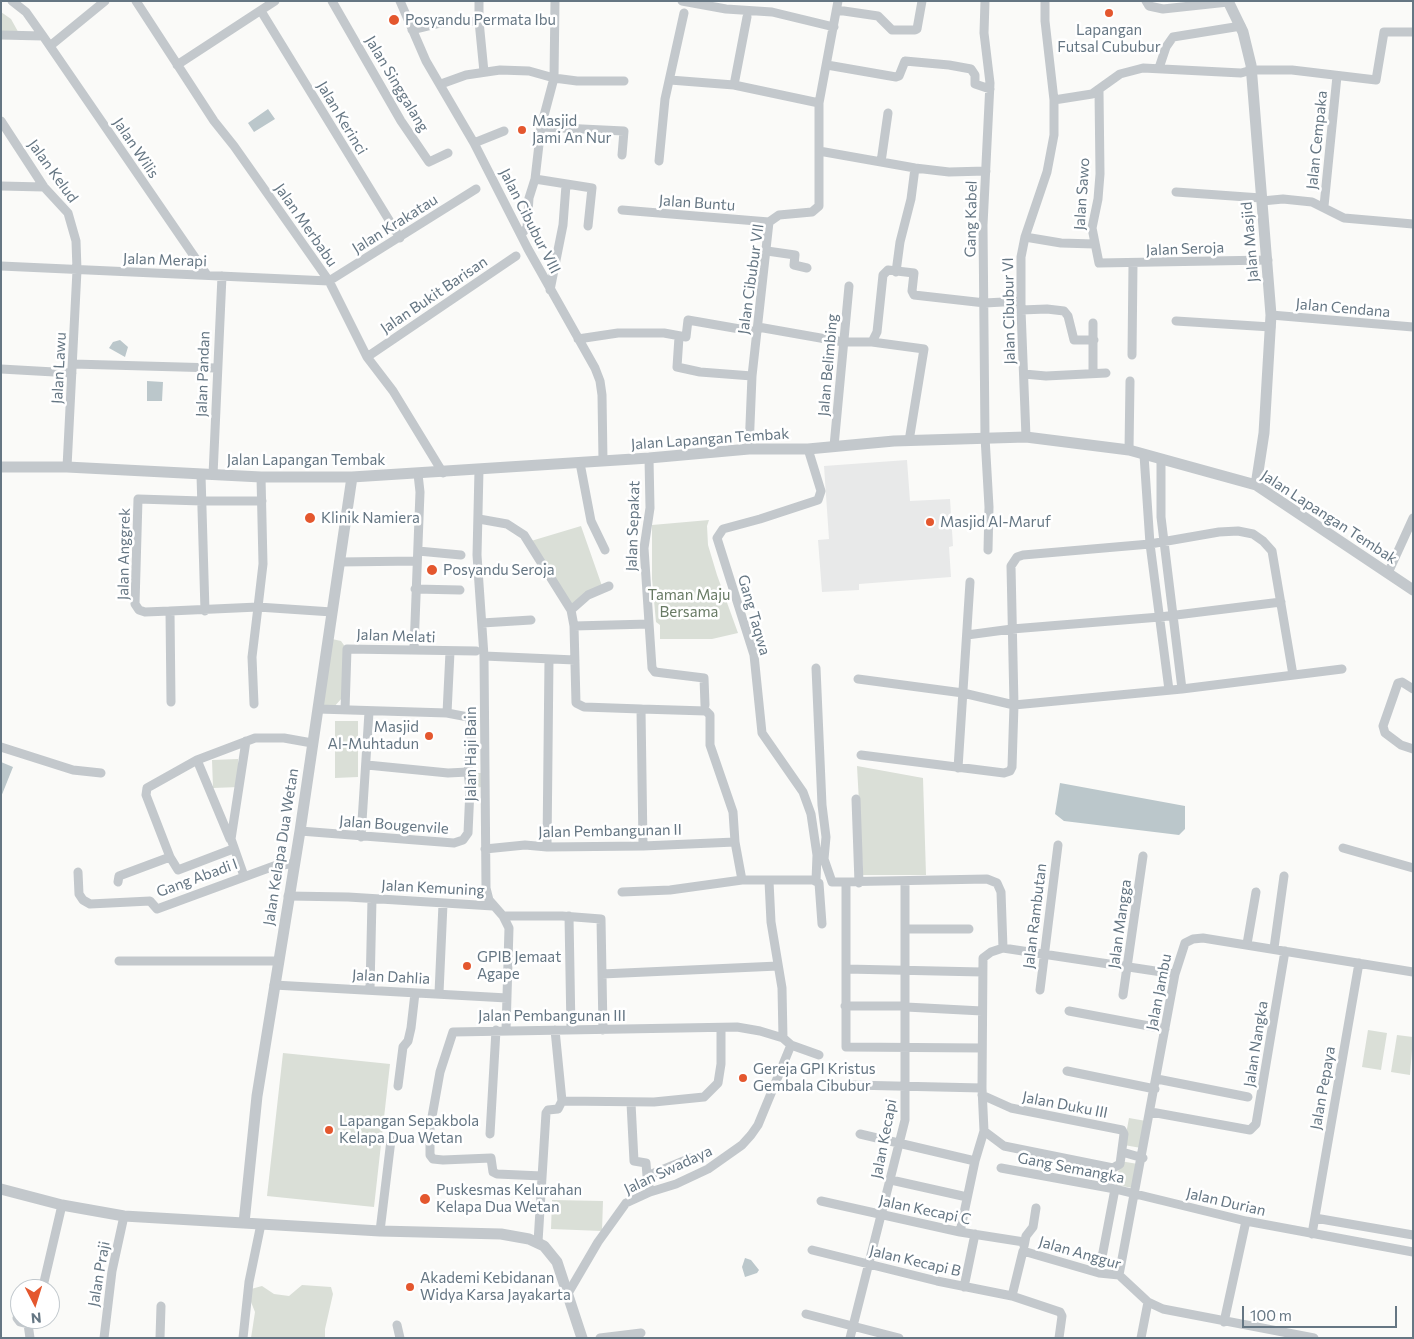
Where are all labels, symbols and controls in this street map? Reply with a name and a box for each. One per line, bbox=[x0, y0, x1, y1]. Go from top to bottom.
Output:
marker: Lapangan Futsal Cububur bbox=[1103, 7, 1115, 19]
place label: Posyandu Permata Ibu bbox=[405, 11, 556, 29]
marker: Posyandu Permata Ibu bbox=[387, 13, 401, 27]
place label: Lapangan Futsal Cububur bbox=[1057, 21, 1161, 56]
street label: Jalan Singgalang bbox=[361, 33, 433, 135]
street label: Jalan Kerinci bbox=[313, 78, 371, 158]
street label: Jalan Cempaka bbox=[1303, 90, 1331, 190]
place label: Masjid Jami An Nur bbox=[532, 112, 612, 147]
street label: Jalan Wilis bbox=[109, 114, 163, 182]
marker: Masjid Jami An Nur bbox=[516, 124, 528, 136]
street label: Jalan Kelud bbox=[24, 136, 82, 206]
street label: Jalan Sawo bbox=[1070, 157, 1094, 231]
street label: Jalan Cibubur VIII bbox=[496, 165, 564, 277]
street label: Jalan Merbabu bbox=[271, 180, 341, 270]
street label: Gang Kabel bbox=[961, 180, 981, 258]
street label: Jalan Krakatau bbox=[349, 191, 441, 257]
street label: Jalan Buntu bbox=[658, 191, 736, 215]
street label: Jalan Masjid bbox=[1238, 201, 1262, 283]
street label: Jalan Cibubur VII bbox=[734, 223, 768, 335]
street label: Jalan Seroja bbox=[1146, 239, 1224, 259]
street label: Jalan Merapi bbox=[123, 250, 207, 270]
street label: Jalan Bukit Barisan bbox=[377, 253, 491, 337]
street label: Jalan Cibubur VI bbox=[999, 257, 1019, 365]
street label: Jalan Cendana bbox=[1295, 295, 1391, 321]
street label: Jalan Belimbing bbox=[815, 313, 841, 417]
street label: Jalan Pandan bbox=[192, 331, 214, 417]
street label: Jalan Lawu bbox=[48, 332, 70, 404]
street label: Jalan Lapangan Tembak bbox=[630, 424, 790, 454]
street label: Jalan Lapangan Tembak bbox=[227, 451, 385, 469]
street label: Jalan Lapangan Tembak bbox=[1258, 466, 1400, 568]
street label: Jalan Sepakat bbox=[622, 480, 644, 572]
street label: Jalan Anggrek bbox=[114, 508, 134, 600]
place label: Klinik Namiera bbox=[321, 509, 420, 527]
marker: Klinik Namiera bbox=[303, 511, 317, 525]
place label: Masjid Al-Maruf bbox=[940, 513, 1051, 531]
marker: Masjid Al-Maruf bbox=[924, 516, 936, 528]
place label: Posyandu Seroja bbox=[443, 561, 555, 579]
marker: Posyandu Seroja bbox=[425, 563, 439, 577]
street label: Gang Taqwa bbox=[734, 573, 774, 657]
park label: Taman Maju Bersama bbox=[648, 586, 730, 621]
street label: Jalan Melati bbox=[356, 626, 436, 646]
street label: Jalan Haji Bain bbox=[462, 707, 480, 801]
place label: Masjid Al-Muhtadun bbox=[328, 718, 419, 753]
marker: Masjid Al-Muhtadun bbox=[423, 730, 435, 742]
street label: Jalan Kelapa Dua Wetan bbox=[260, 767, 302, 927]
street label: Jalan Bougenvile bbox=[339, 812, 449, 838]
street label: Jalan Pembangunan II bbox=[538, 821, 682, 841]
street label: Gang Abadi I bbox=[154, 855, 240, 901]
street label: Jalan Rambutan bbox=[1020, 862, 1050, 970]
street label: Jalan Kemuning bbox=[381, 876, 485, 900]
street label: Jalan Mangga bbox=[1105, 878, 1135, 970]
place label: GPIB Jemaat Agape bbox=[477, 948, 561, 983]
street label: Jalan Jambu bbox=[1143, 952, 1175, 1032]
marker: GPIB Jemaat Agape bbox=[461, 960, 473, 972]
street label: Jalan Dahlia bbox=[351, 966, 431, 988]
street label: Jalan Nangka bbox=[1240, 1000, 1272, 1088]
street label: Jalan Pembangunan III bbox=[478, 1007, 626, 1025]
street label: Jalan Pepaya bbox=[1307, 1045, 1339, 1131]
place label: Gereja GPI Kristus Gembala Cibubur bbox=[753, 1060, 876, 1095]
marker: Gereja GPI Kristus Gembala Cibubur bbox=[737, 1072, 749, 1084]
street label: Jalan Duku III bbox=[1021, 1088, 1109, 1122]
street label: Jalan Kecapi bbox=[867, 1098, 901, 1180]
place label: Lapangan Sepakbola Kelapa Dua Wetan bbox=[339, 1112, 479, 1147]
marker: Lapangan Sepakbola Kelapa Dua Wetan bbox=[323, 1124, 335, 1136]
street label: Jalan Swadaya bbox=[621, 1142, 715, 1198]
street label: Gang Semangka bbox=[1016, 1149, 1126, 1187]
place label: Puskesmas Kelurahan Kelapa Dua Wetan bbox=[436, 1181, 582, 1216]
street label: Jalan Durian bbox=[1184, 1184, 1268, 1220]
street label: Jalan Kecapi C bbox=[877, 1191, 973, 1229]
marker: Puskesmas Kelurahan Kelapa Dua Wetan bbox=[418, 1192, 432, 1206]
street label: Jalan Anggur bbox=[1037, 1233, 1123, 1273]
street label: Jalan Praji bbox=[84, 1240, 114, 1308]
street label: Jalan Kecapi B bbox=[868, 1242, 962, 1280]
place label: Akademi Kebidanan Widya Karsa Jayakarta bbox=[420, 1269, 571, 1304]
north arrow bbox=[10, 1279, 60, 1329]
marker: Akademi Kebidanan Widya Karsa Jayakarta bbox=[404, 1281, 416, 1293]
scale bar bbox=[1244, 1296, 1399, 1328]
text: 100 m bbox=[1250, 1306, 1292, 1324]
text: N bbox=[30, 1310, 42, 1327]

